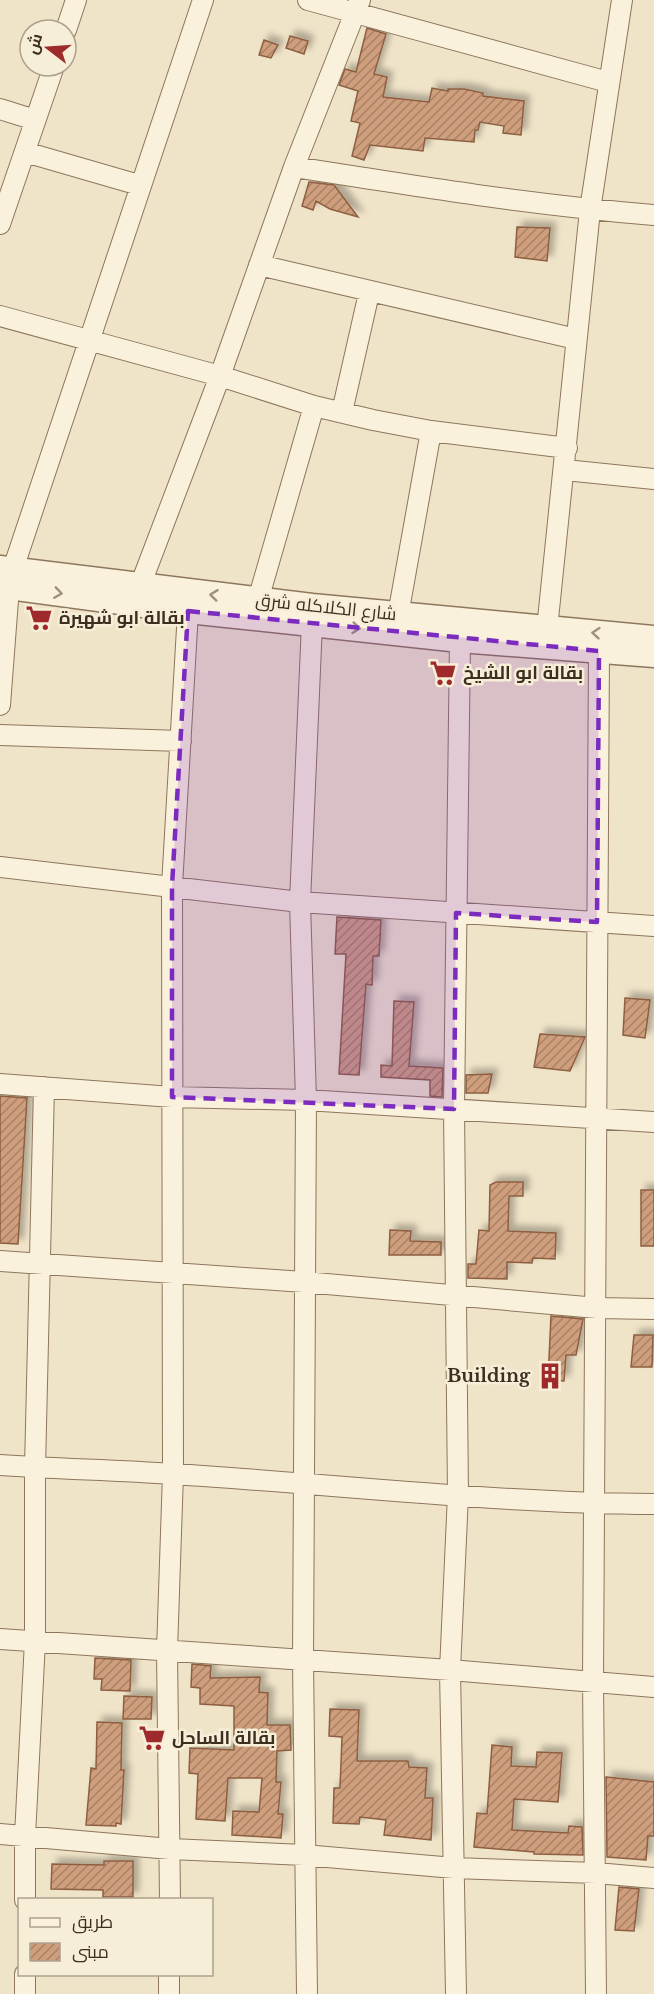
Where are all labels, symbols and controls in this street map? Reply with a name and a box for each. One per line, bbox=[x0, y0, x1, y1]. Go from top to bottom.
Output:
north arrow bbox=[18, 18, 78, 78]
text: ش bbox=[21, 31, 46, 56]
one-way arrow bbox=[53, 587, 63, 599]
one-way arrow bbox=[209, 589, 218, 601]
street label: شارع الكلاكله شرق bbox=[254, 589, 398, 626]
supermarket icon: بقالة ابو شهيرة bbox=[24, 603, 54, 633]
place label: بقالة ابو شهيرة bbox=[59, 607, 185, 629]
one-way arrow bbox=[351, 621, 360, 634]
one-way arrow bbox=[591, 627, 600, 640]
supermarket icon: بقالة ابو الشيخ bbox=[428, 658, 458, 688]
place label: بقالة ابو الشيخ bbox=[463, 662, 583, 685]
building icon: Building bbox=[535, 1361, 565, 1391]
place label: Building bbox=[447, 1365, 531, 1387]
supermarket icon: بقالة الساحل bbox=[137, 1723, 167, 1753]
place label: بقالة الساحل bbox=[172, 1727, 275, 1749]
legend bbox=[18, 1898, 213, 1976]
text: طريق bbox=[72, 1911, 113, 1934]
text: مبنى bbox=[72, 1941, 109, 1963]

